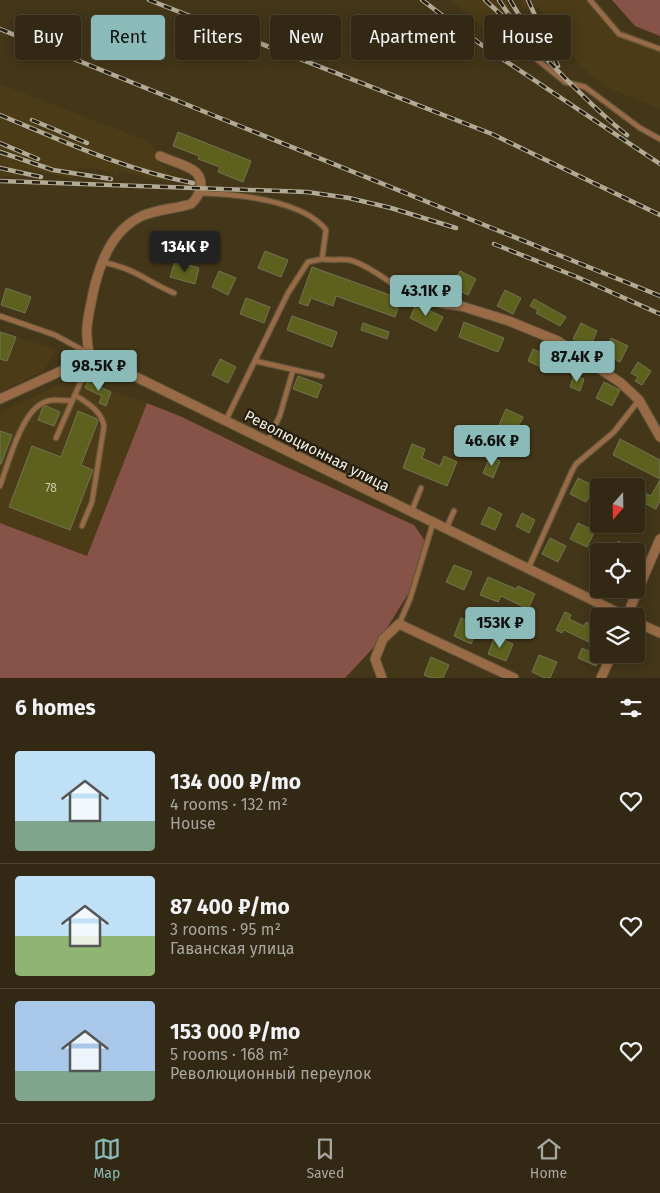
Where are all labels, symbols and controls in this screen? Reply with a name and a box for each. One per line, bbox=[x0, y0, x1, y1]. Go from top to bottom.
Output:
chip: Buy bbox=[15, 15, 81, 60]
chip: Rent bbox=[91, 15, 165, 60]
chip: Filters bbox=[175, 15, 260, 60]
chip: New bbox=[270, 15, 341, 60]
chip: Apartment bbox=[351, 15, 474, 60]
chip: House bbox=[484, 15, 571, 60]
pin: 134K ₽ bbox=[144, 230, 226, 273]
text: 134K ₽ bbox=[161, 237, 209, 256]
pin: 43.1K ₽ bbox=[380, 274, 472, 317]
text: 43.1K ₽ bbox=[401, 281, 451, 300]
pin: 87.4K ₽ bbox=[531, 340, 623, 383]
text: 87.4K ₽ bbox=[551, 347, 603, 366]
pin: 98.5K ₽ bbox=[53, 350, 145, 392]
text: 98.5K ₽ bbox=[72, 356, 126, 375]
street label: Революционная улица bbox=[241, 407, 393, 495]
pin: 46.6K ₽ bbox=[446, 424, 538, 467]
text: 46.6K ₽ bbox=[465, 431, 519, 450]
north arrow bbox=[590, 478, 645, 532]
map controls bbox=[590, 478, 645, 663]
house number: 78 bbox=[45, 481, 57, 495]
button: locate bbox=[590, 543, 645, 598]
pin: 153K ₽ bbox=[459, 606, 541, 649]
button: layers bbox=[590, 608, 645, 663]
text: 153K ₽ bbox=[476, 613, 524, 632]
icon: filters bbox=[617, 694, 645, 722]
text: 6 homes bbox=[15, 695, 96, 721]
text: 134 000 ₽/mo bbox=[170, 769, 301, 795]
icon: home bbox=[55, 771, 115, 831]
icon: heart bbox=[617, 787, 645, 815]
text: 4 rooms · 132 m² bbox=[170, 795, 288, 814]
text: House bbox=[170, 814, 216, 833]
text: 87 400 ₽/mo bbox=[170, 894, 290, 920]
icon: home bbox=[55, 896, 115, 956]
icon: heart bbox=[617, 912, 645, 940]
text: 3 rooms · 95 m² bbox=[170, 920, 281, 939]
text: Гаванская улица bbox=[170, 939, 294, 958]
text: 153 000 ₽/mo bbox=[170, 1019, 300, 1045]
icon: home bbox=[55, 1021, 115, 1081]
icon: heart bbox=[617, 1037, 645, 1065]
text: 5 rooms · 168 m² bbox=[170, 1045, 289, 1064]
text: Революционный переулок bbox=[170, 1064, 371, 1083]
tab: Map bbox=[93, 1135, 121, 1182]
tab: Saved bbox=[306, 1135, 344, 1182]
tab: Home bbox=[530, 1135, 567, 1182]

